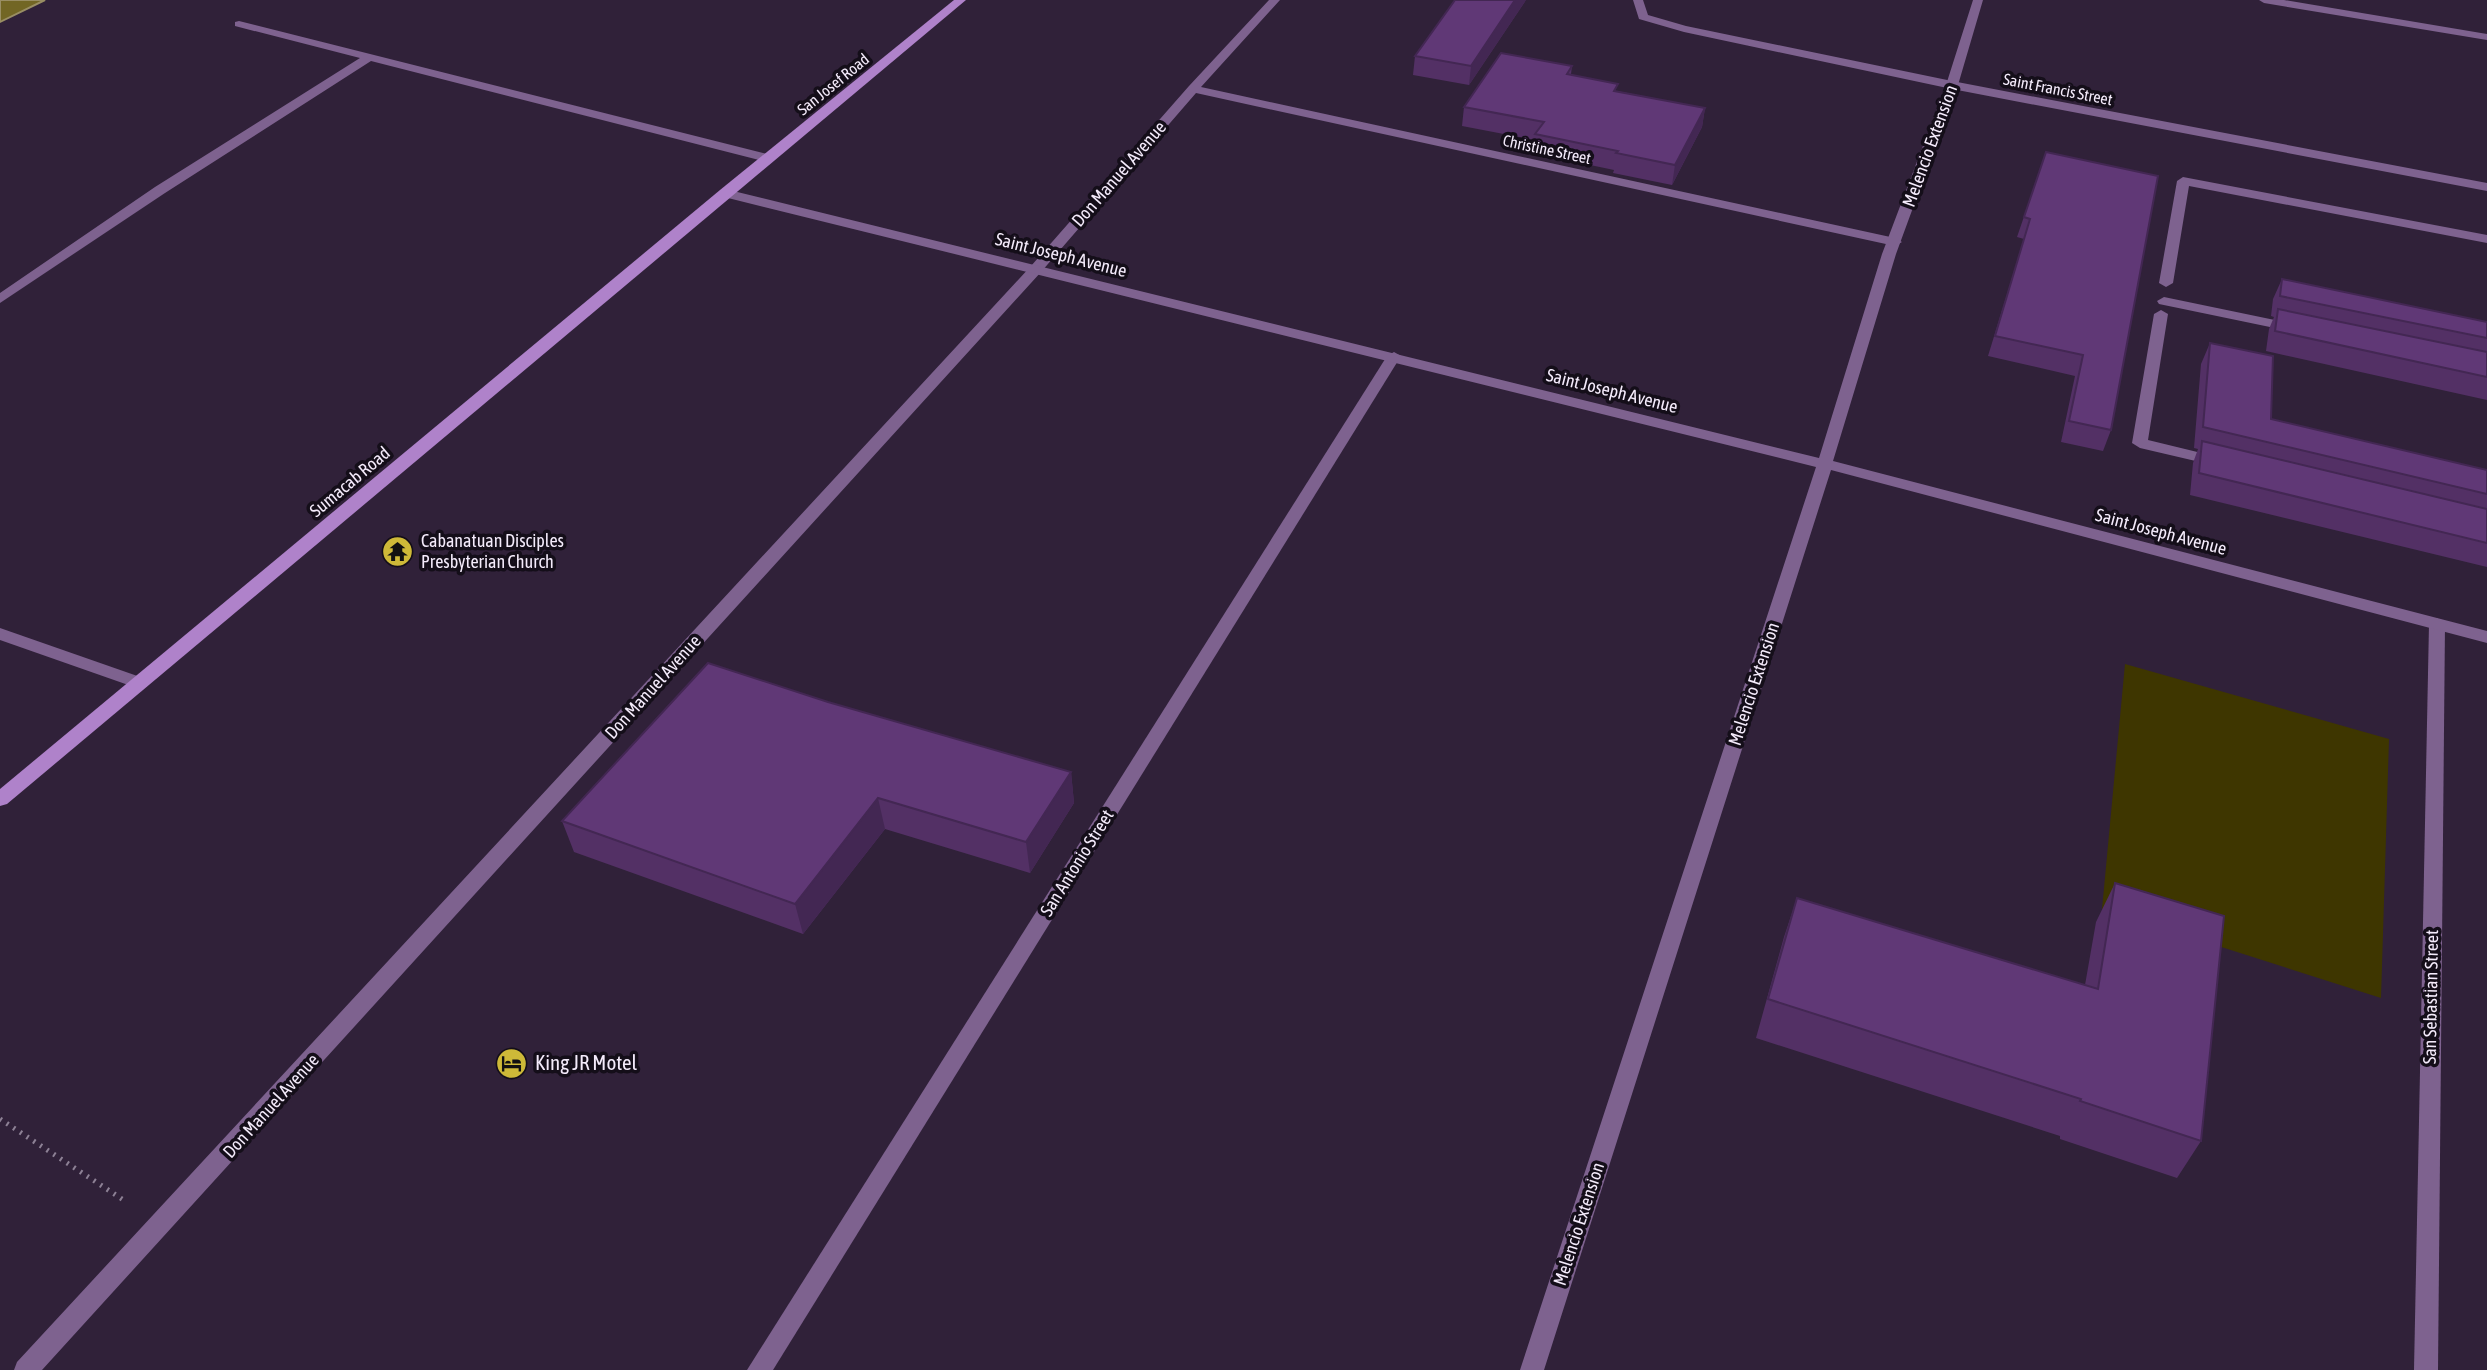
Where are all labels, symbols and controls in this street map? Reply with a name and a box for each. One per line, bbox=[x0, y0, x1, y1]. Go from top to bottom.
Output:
street label: San Josef Road bbox=[794, 50, 872, 118]
street label: Saint Francis Street bbox=[2002, 70, 2114, 108]
street label: Melencio Extension bbox=[1898, 82, 1961, 210]
street label: Don Manuel Avenue bbox=[1067, 117, 1170, 231]
street label: Christine Street bbox=[1501, 131, 1593, 167]
street label: Saint Joseph Avenue bbox=[993, 228, 1129, 281]
street label: Saint Joseph Avenue bbox=[1544, 364, 1680, 417]
street label: Sumacab Road bbox=[305, 442, 394, 521]
street label: Saint Joseph Avenue bbox=[2093, 504, 2229, 559]
place label: Cabanatuan Disciples Presbyterian Church bbox=[421, 530, 564, 572]
temple icon: Cabanatuan Disciples Presbyterian Church bbox=[381, 534, 415, 568]
street label: Melencio Extension bbox=[1724, 620, 1783, 748]
street label: Don Manuel Avenue bbox=[600, 630, 705, 743]
street label: San Antonio Street bbox=[1035, 806, 1118, 920]
street label: San Sebastian Street bbox=[2419, 930, 2442, 1064]
hotel icon: King JR Motel bbox=[495, 1046, 529, 1080]
street label: Don Manuel Avenue bbox=[218, 1049, 323, 1162]
place label: King JR Motel bbox=[535, 1050, 638, 1074]
street label: Melencio Extension bbox=[1549, 1160, 1608, 1288]

